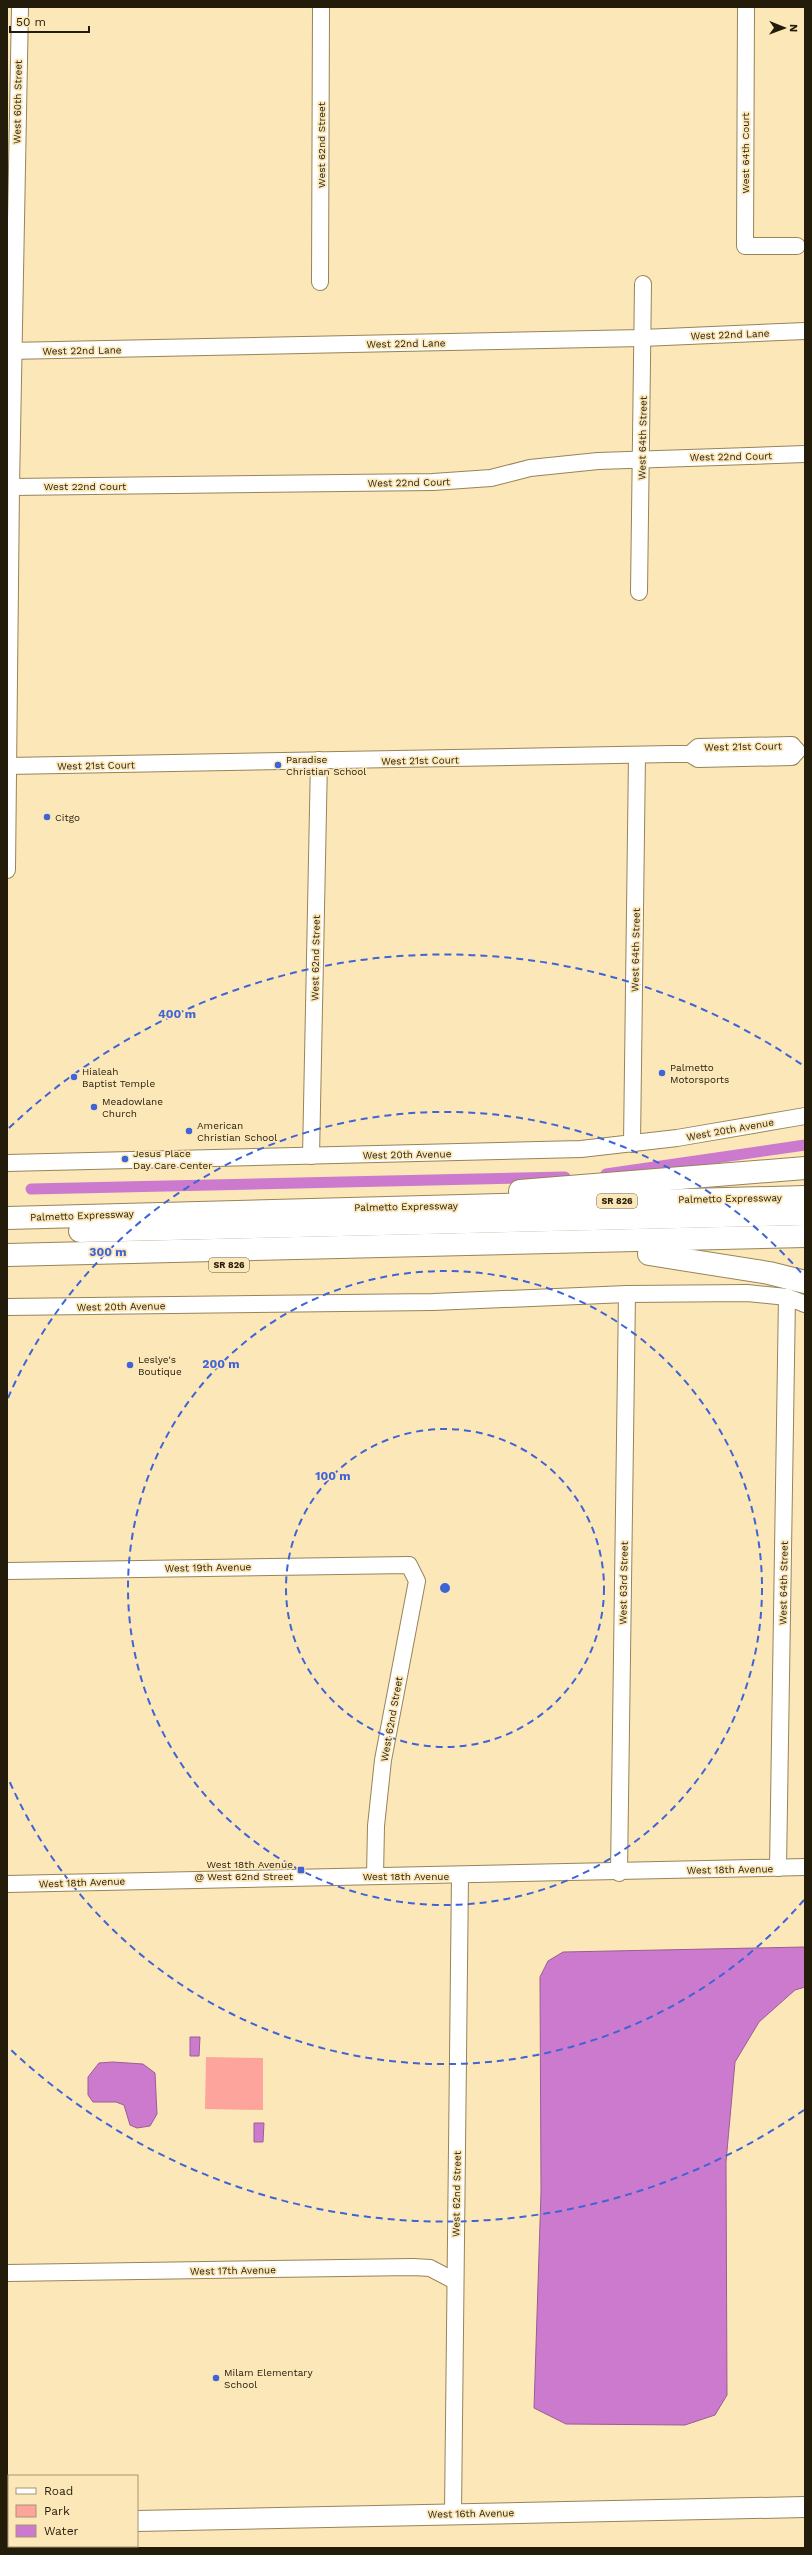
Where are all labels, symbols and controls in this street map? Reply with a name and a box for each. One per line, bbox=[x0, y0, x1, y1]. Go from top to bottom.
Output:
scale bar bbox=[10, 8, 89, 34]
north arrow bbox=[764, 8, 804, 48]
text: 50 m bbox=[16, 15, 46, 29]
text: N bbox=[787, 24, 800, 32]
street label: West 60th Street bbox=[11, 59, 24, 144]
street label: West 62nd Street bbox=[316, 101, 327, 188]
street label: West 64th Court bbox=[740, 112, 751, 193]
street label: West 22nd Lane bbox=[690, 328, 770, 341]
street label: West 22nd Lane bbox=[366, 337, 446, 350]
street label: West 22nd Lane bbox=[42, 344, 122, 357]
street label: West 64th Street bbox=[636, 395, 649, 480]
street label: West 22nd Court bbox=[690, 450, 773, 463]
street label: West 22nd Court bbox=[368, 476, 451, 489]
street label: West 22nd Court bbox=[44, 481, 127, 492]
street label: West 21st Court bbox=[704, 740, 783, 753]
place label: Paradise Christian School bbox=[286, 754, 366, 777]
street label: West 21st Court bbox=[381, 754, 460, 767]
street label: West 21st Court bbox=[57, 759, 136, 772]
marker: Paradise Christian School bbox=[273, 760, 283, 770]
marker: Citgo bbox=[42, 812, 52, 822]
place label: Citgo bbox=[55, 812, 80, 823]
street label: West 64th Street bbox=[629, 907, 642, 992]
street label: West 62nd Street bbox=[309, 914, 322, 1001]
text: 400 m bbox=[158, 1007, 196, 1021]
place label: Palmetto Motorsports bbox=[670, 1062, 729, 1085]
place label: Hialeah Baptist Temple bbox=[82, 1066, 155, 1089]
marker: Palmetto Motorsports bbox=[657, 1068, 667, 1078]
marker: Hialeah Baptist Temple bbox=[69, 1072, 79, 1082]
place label: Meadowlane Church bbox=[102, 1096, 163, 1119]
marker: Meadowlane Church bbox=[89, 1102, 99, 1112]
street label: West 20th Avenue bbox=[685, 1116, 775, 1143]
place label: American Christian School bbox=[197, 1120, 277, 1143]
marker: American Christian School bbox=[184, 1126, 194, 1136]
place label: Jesus Place Day Care Center bbox=[133, 1148, 212, 1171]
street label: West 20th Avenue bbox=[363, 1148, 452, 1161]
marker: Jesus Place Day Care Center bbox=[120, 1154, 130, 1164]
street label: Palmetto Expressway bbox=[678, 1192, 783, 1205]
road number: SR 826 bbox=[597, 1194, 637, 1208]
street label: Palmetto Expressway bbox=[354, 1200, 459, 1213]
street label: Palmetto Expressway bbox=[30, 1208, 135, 1223]
text: 300 m bbox=[89, 1245, 127, 1259]
road number: SR 826 bbox=[209, 1258, 249, 1272]
street label: West 20th Avenue bbox=[77, 1300, 166, 1313]
place label: Leslye's Boutique bbox=[138, 1354, 182, 1377]
text: 200 m bbox=[202, 1357, 240, 1371]
marker: Leslye's Boutique bbox=[125, 1360, 135, 1370]
text: 100 m bbox=[315, 1469, 351, 1483]
street label: West 63rd Street bbox=[617, 1540, 630, 1625]
street label: West 64th Street bbox=[777, 1540, 790, 1625]
street label: West 19th Avenue bbox=[165, 1561, 252, 1574]
centre of rings bbox=[438, 1581, 452, 1595]
street label: West 62nd Street bbox=[379, 1675, 404, 1762]
place label: West 18th Avenue @ West 62nd Street bbox=[194, 1859, 294, 1882]
street label: West 18th Avenue bbox=[687, 1863, 774, 1876]
marker: West 18th Avenue @ West 62nd Street bbox=[296, 1865, 306, 1875]
street label: West 18th Avenue bbox=[363, 1871, 449, 1882]
street label: West 18th Avenue bbox=[39, 1875, 126, 1890]
street label: West 62nd Street bbox=[450, 2150, 463, 2237]
street label: West 17th Avenue bbox=[190, 2264, 276, 2277]
place label: Milam Elementary School bbox=[224, 2367, 313, 2390]
marker: Milam Elementary School bbox=[211, 2373, 221, 2383]
legend bbox=[8, 2475, 138, 2547]
text: Road bbox=[44, 2484, 73, 2498]
text: Park bbox=[44, 2504, 70, 2518]
street label: West 16th Avenue bbox=[428, 2507, 515, 2520]
text: Water bbox=[44, 2524, 79, 2538]

